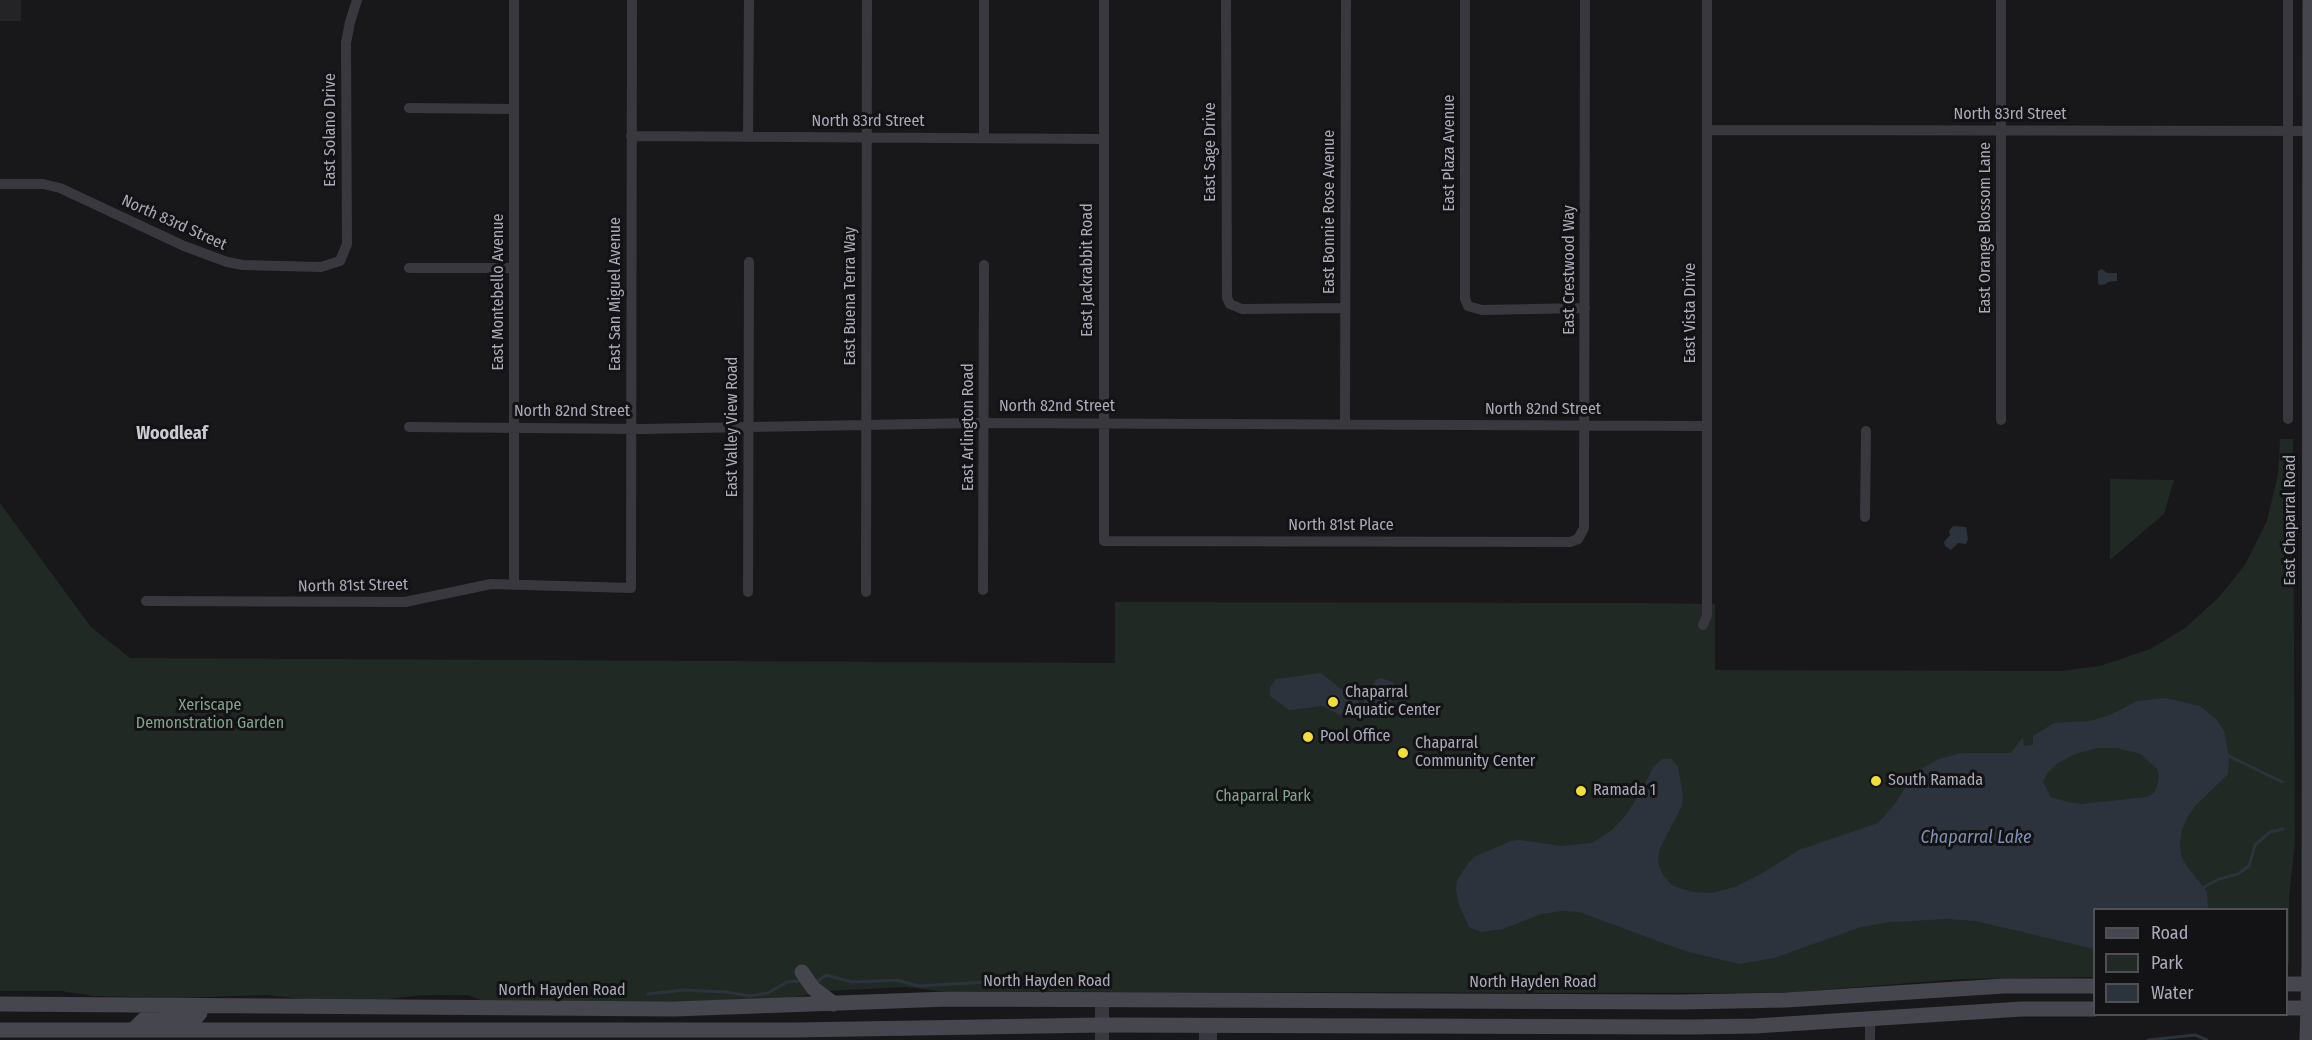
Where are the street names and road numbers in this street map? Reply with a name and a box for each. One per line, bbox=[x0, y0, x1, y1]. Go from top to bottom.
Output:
street label: East Solano Drive bbox=[321, 73, 341, 187]
street label: East Plaza Avenue bbox=[1440, 95, 1460, 211]
street label: East Sage Drive bbox=[1201, 102, 1221, 202]
street label: North 83rd Street bbox=[1953, 105, 2067, 125]
street label: North 83rd Street bbox=[811, 112, 925, 132]
street label: East Bonnie Rose Avenue bbox=[1320, 130, 1340, 294]
street label: East Orange Blossom Lane bbox=[1976, 142, 1996, 314]
street label: North 83rd Street bbox=[118, 191, 230, 255]
street label: East Jackrabbit Road bbox=[1078, 203, 1098, 337]
street label: East Crestwood Way bbox=[1560, 205, 1580, 335]
street label: East Montebello Avenue bbox=[489, 213, 509, 371]
street label: East San Miguel Avenue bbox=[606, 217, 626, 371]
street label: East Buena Terra Way bbox=[841, 227, 861, 365]
street label: East Vista Drive bbox=[1681, 263, 1701, 363]
street label: East Valley View Road bbox=[723, 357, 743, 497]
street label: East Arlington Road bbox=[959, 363, 979, 491]
street label: North 82nd Street bbox=[999, 397, 1115, 417]
street label: North 82nd Street bbox=[1485, 400, 1601, 420]
street label: North 82nd Street bbox=[514, 402, 630, 422]
street label: East Chaparral Road bbox=[2281, 455, 2301, 585]
street label: North 81st Place bbox=[1288, 516, 1394, 536]
street label: North 81st Street bbox=[298, 575, 408, 597]
street label: North Hayden Road bbox=[983, 972, 1111, 992]
street label: North Hayden Road bbox=[1469, 973, 1597, 993]
street label: North Hayden Road bbox=[498, 981, 626, 1001]

